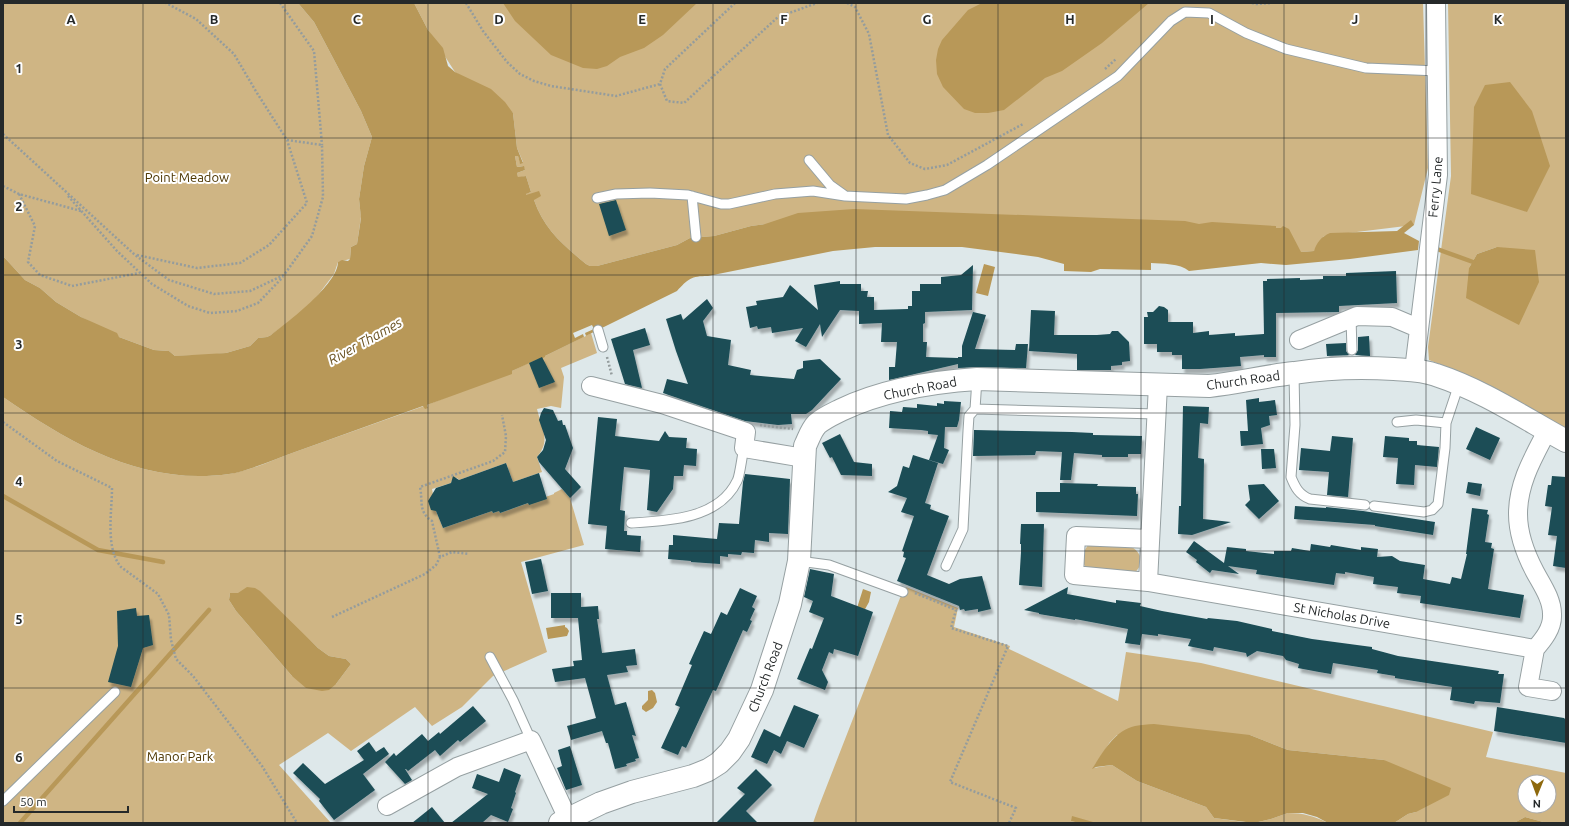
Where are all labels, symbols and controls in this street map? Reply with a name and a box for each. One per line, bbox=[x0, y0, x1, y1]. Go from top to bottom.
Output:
text: A bbox=[66, 12, 76, 26]
text: B bbox=[210, 12, 219, 26]
text: C bbox=[353, 12, 362, 26]
text: D bbox=[494, 12, 504, 26]
text: E bbox=[638, 12, 646, 26]
text: F bbox=[780, 12, 788, 26]
text: G bbox=[923, 12, 932, 26]
text: H bbox=[1065, 12, 1075, 26]
text: I bbox=[1210, 12, 1214, 26]
text: J bbox=[1352, 12, 1358, 26]
text: K bbox=[1494, 12, 1503, 26]
text: 1 bbox=[15, 61, 23, 75]
street label: Ferry Lane bbox=[1425, 156, 1445, 218]
park label: Point Meadow bbox=[145, 170, 229, 184]
text: 2 bbox=[15, 199, 23, 213]
water label: River Thames bbox=[325, 314, 405, 368]
text: 3 bbox=[15, 337, 23, 351]
street label: Church Road bbox=[1205, 368, 1281, 392]
street label: Church Road bbox=[882, 374, 958, 402]
text: 4 bbox=[15, 474, 23, 488]
street label: St Nicholas Drive bbox=[1293, 600, 1391, 630]
text: 5 bbox=[15, 612, 23, 626]
street label: Church Road bbox=[745, 640, 785, 714]
park label: Manor Park bbox=[147, 749, 214, 763]
text: 6 bbox=[15, 750, 23, 764]
north arrow bbox=[1517, 774, 1557, 814]
scale bar bbox=[14, 788, 128, 814]
text: 50 m bbox=[20, 795, 47, 808]
text: N bbox=[1533, 798, 1541, 810]

